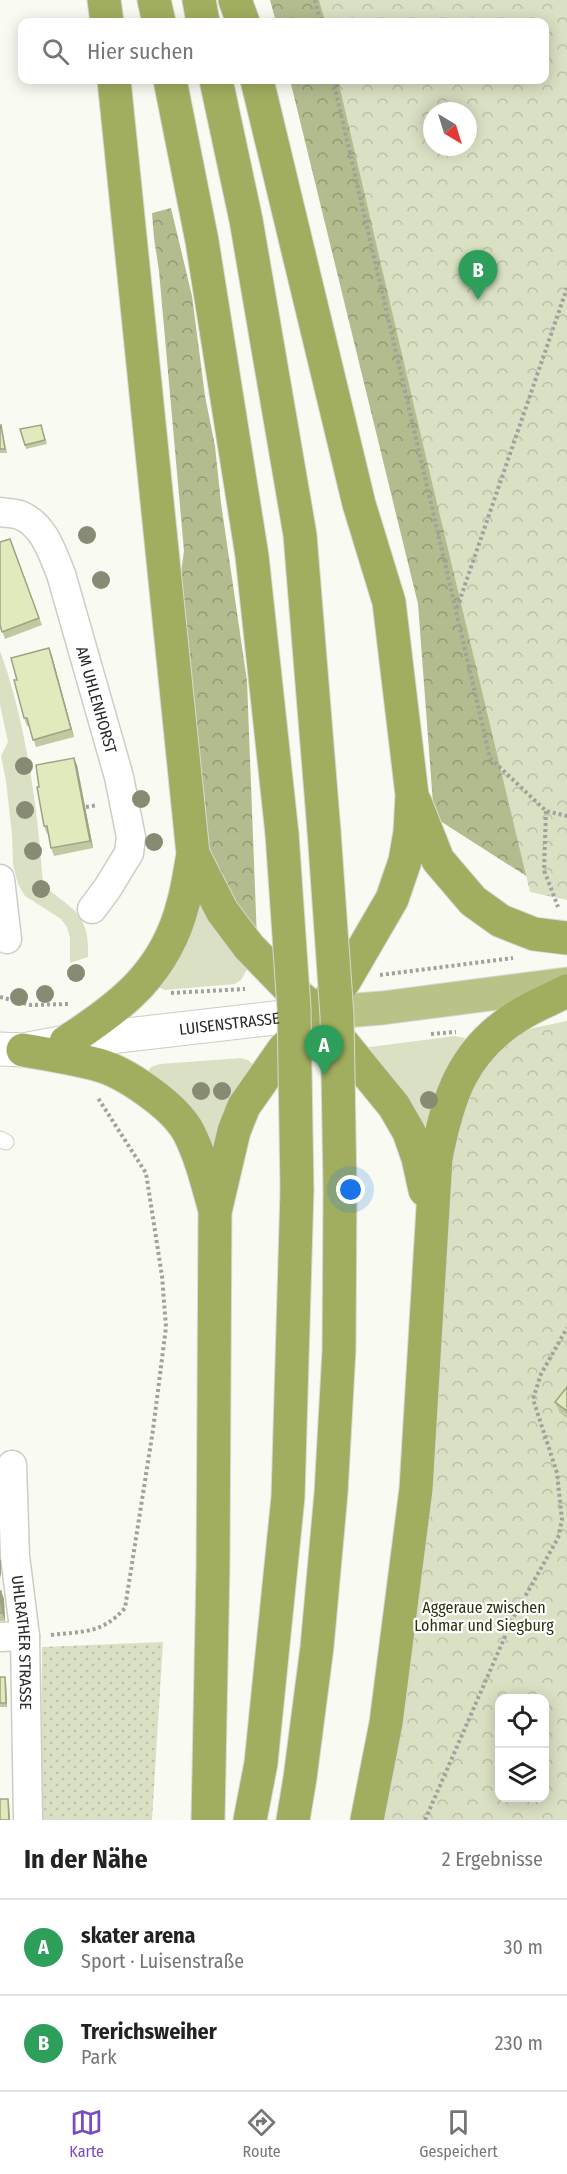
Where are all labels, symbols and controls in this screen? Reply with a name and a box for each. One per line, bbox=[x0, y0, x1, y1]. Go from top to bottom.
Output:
search box bbox=[18, 18, 549, 84]
icon: search bbox=[39, 35, 72, 68]
text: Hier suchen bbox=[87, 38, 194, 65]
north arrow bbox=[423, 102, 477, 156]
pin: B bbox=[458, 250, 498, 300]
street label: AM UHLENHORST bbox=[73, 644, 121, 756]
street label: LUISENSTRASSE bbox=[178, 1008, 280, 1038]
pin: A bbox=[304, 1026, 344, 1075]
your location bbox=[336, 1175, 365, 1204]
street label: UHLRATHER STRASSE bbox=[8, 1574, 36, 1710]
park label: Aggeraue zwischen Lohmar und Siegburg bbox=[414, 1598, 554, 1635]
map controls bbox=[495, 1694, 549, 1802]
button: locate bbox=[495, 1694, 549, 1748]
button: layers bbox=[495, 1748, 549, 1802]
text: In der Nähe bbox=[24, 1844, 148, 1875]
text: 2 Ergebnisse bbox=[442, 1847, 543, 1871]
text: skater arena bbox=[81, 1922, 196, 1949]
text: A bbox=[38, 1935, 49, 1959]
text: 30 m bbox=[503, 1935, 543, 1959]
text: Sport · Luisenstraße bbox=[81, 1949, 244, 1973]
text: Trerichsweiher bbox=[81, 2018, 217, 2045]
text: B bbox=[38, 2031, 49, 2055]
text: 230 m bbox=[495, 2031, 543, 2055]
text: Park bbox=[81, 2045, 117, 2069]
tab: Karte bbox=[69, 2106, 104, 2161]
tab: Route bbox=[243, 2106, 281, 2161]
tab: Gespeichert bbox=[419, 2106, 498, 2161]

